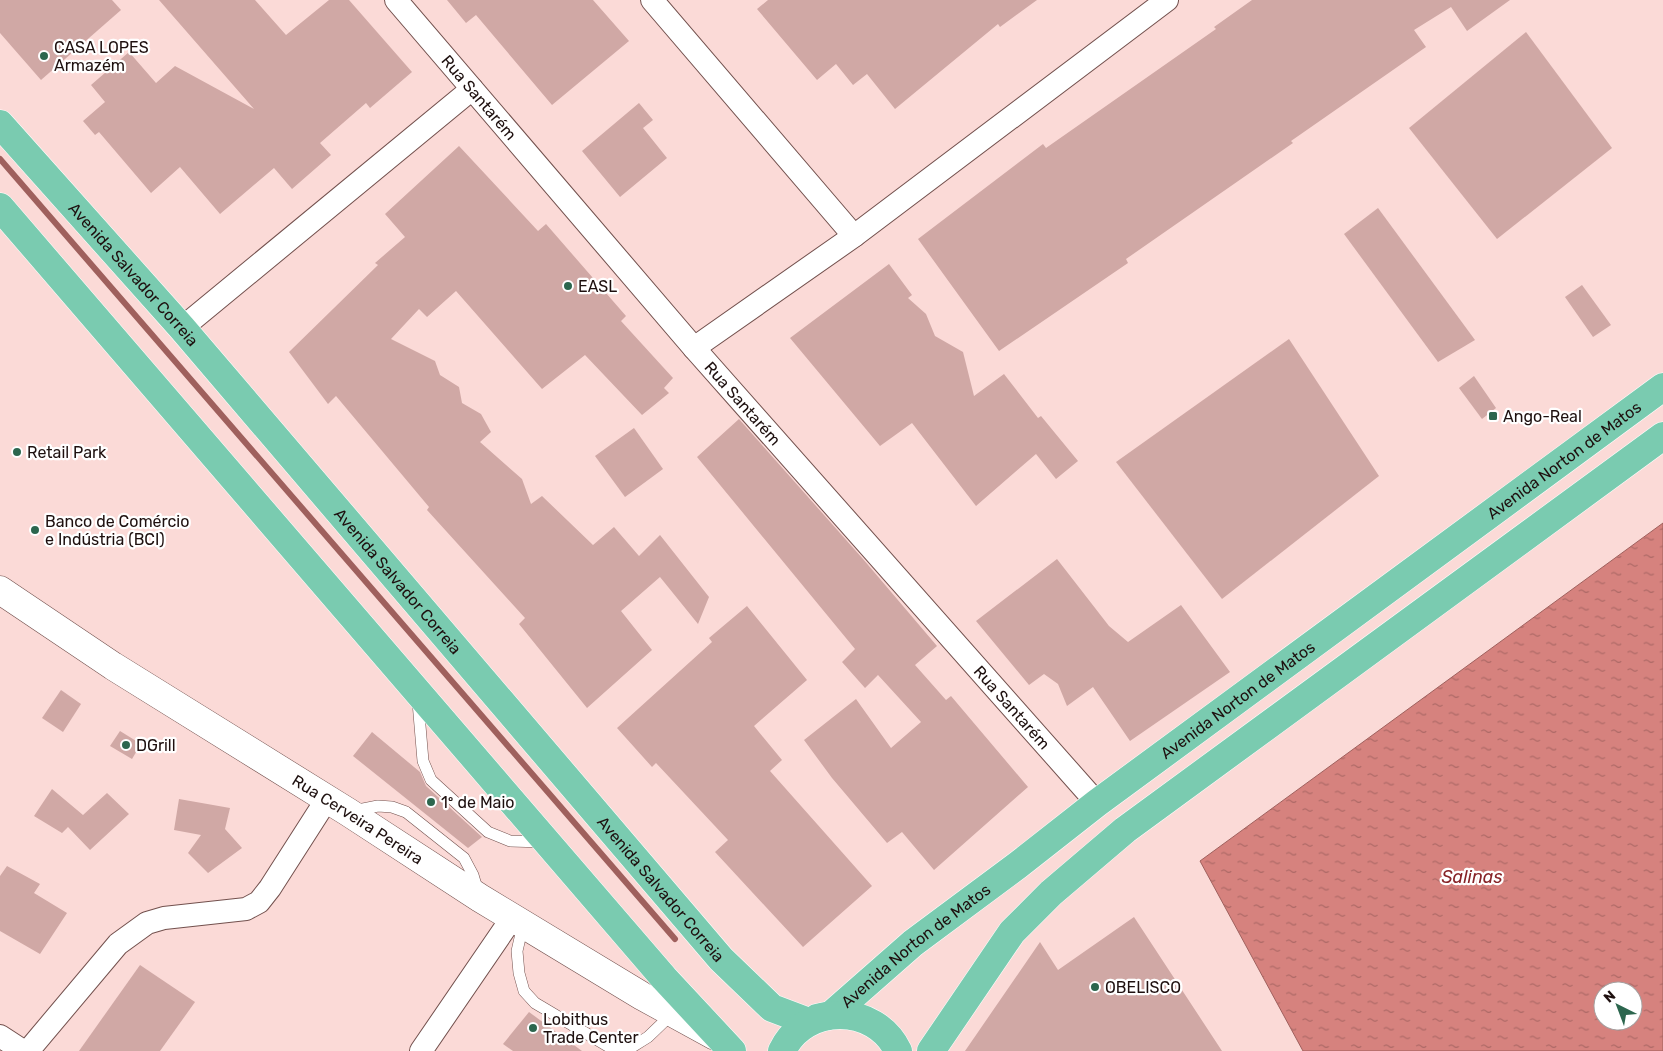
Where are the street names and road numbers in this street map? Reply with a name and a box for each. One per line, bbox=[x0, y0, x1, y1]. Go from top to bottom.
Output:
street label: Rua Santarém bbox=[437, 51, 520, 144]
street label: Avenida Salvador Correia bbox=[65, 199, 202, 350]
street label: Rua Santarém bbox=[700, 358, 785, 449]
street label: Avenida Norton de Matos bbox=[1483, 397, 1645, 523]
street label: Avenida Salvador Correia bbox=[330, 504, 465, 658]
street label: Avenida Norton de Matos bbox=[1157, 637, 1319, 763]
street label: Rua Santarém bbox=[970, 662, 1054, 753]
street label: Rua Cerveira Pereira bbox=[289, 771, 427, 868]
street label: Avenida Salvador Correia bbox=[593, 812, 728, 966]
street label: Avenida Norton de Matos bbox=[837, 880, 994, 1012]

